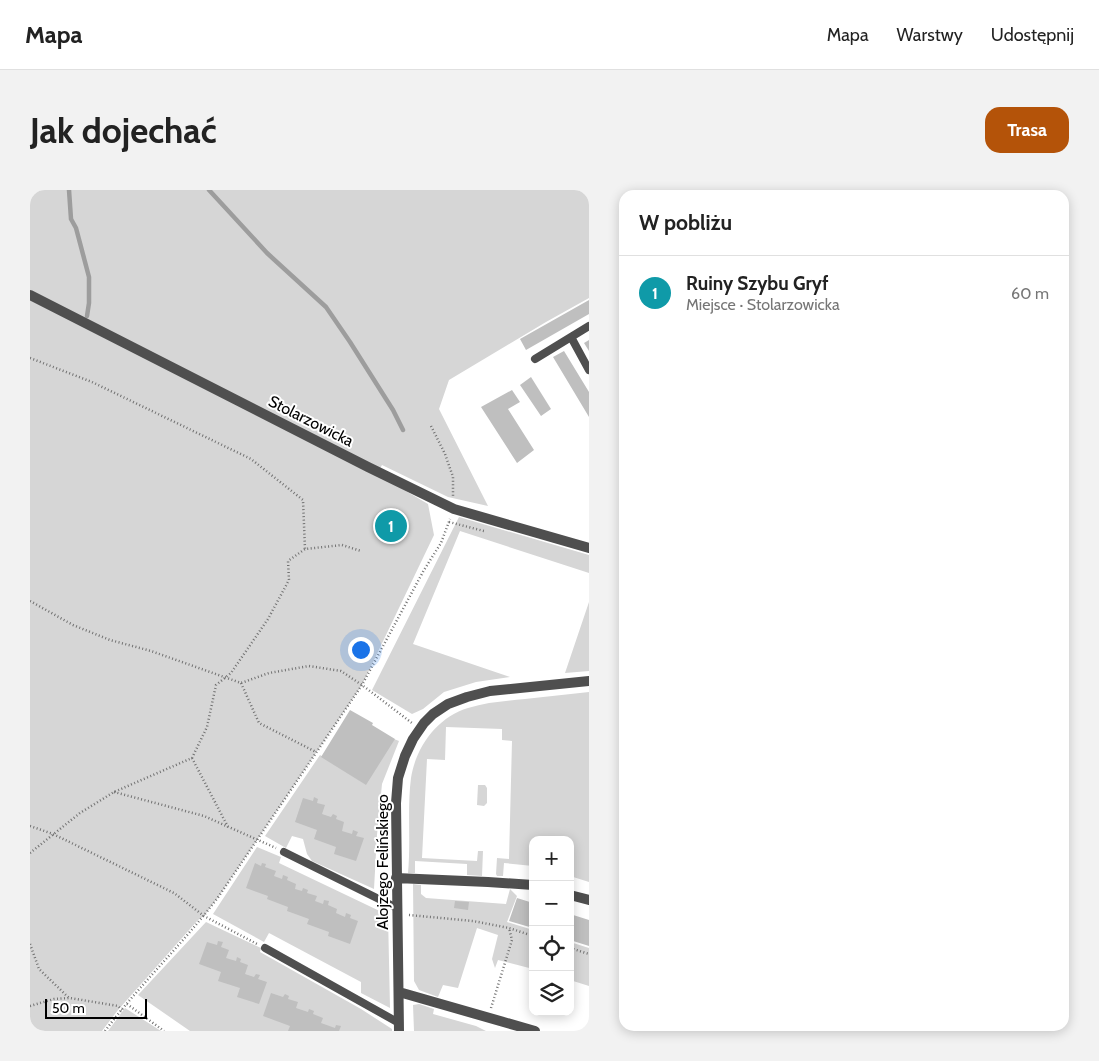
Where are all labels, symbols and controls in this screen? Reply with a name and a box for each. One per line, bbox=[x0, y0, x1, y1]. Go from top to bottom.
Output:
text: Mapa bbox=[25, 20, 82, 49]
text: Mapa bbox=[827, 24, 869, 46]
text: Warstwy bbox=[897, 24, 963, 46]
text: Udostępnij bbox=[991, 24, 1074, 46]
button: Trasa bbox=[985, 107, 1069, 153]
text: Jak dojechać bbox=[30, 109, 217, 152]
text: W pobliżu bbox=[639, 210, 732, 235]
text: Ruiny Szybu Gryf bbox=[686, 272, 828, 295]
text: 1 bbox=[652, 284, 658, 303]
text: 60 m bbox=[1011, 284, 1049, 303]
text: Miejsce · Stolarzowicka bbox=[686, 295, 840, 314]
street label: Stolarzowicka bbox=[265, 391, 357, 451]
pin: 1 bbox=[375, 507, 407, 545]
your location bbox=[348, 637, 374, 663]
street label: Alojzego Felińskiego bbox=[373, 794, 392, 930]
map controls bbox=[529, 836, 574, 1016]
button: + bbox=[529, 836, 574, 881]
button: − bbox=[529, 881, 574, 926]
button: locate bbox=[529, 926, 574, 971]
button: layers bbox=[529, 971, 574, 1016]
scale bar bbox=[45, 996, 148, 1019]
text: 50 m bbox=[52, 999, 85, 1017]

